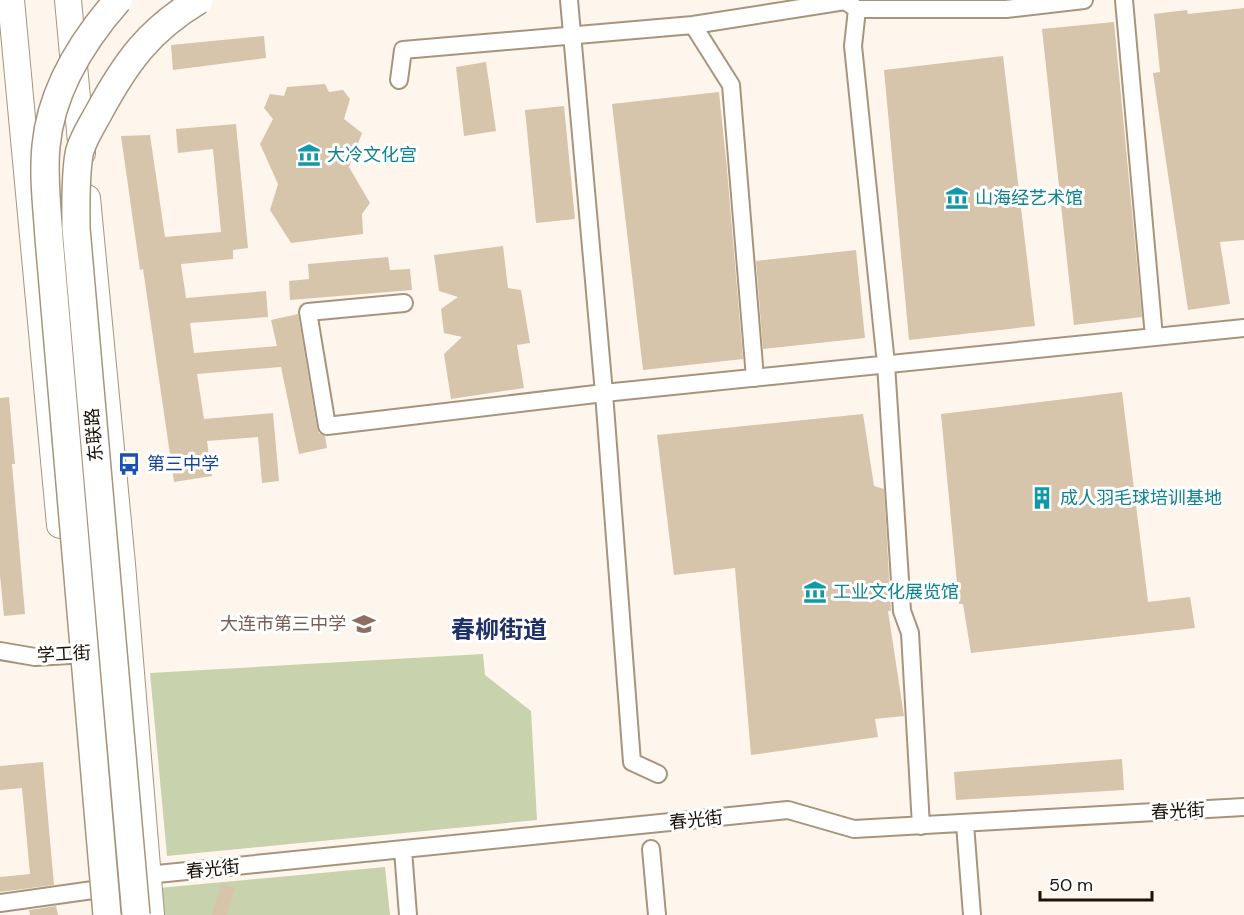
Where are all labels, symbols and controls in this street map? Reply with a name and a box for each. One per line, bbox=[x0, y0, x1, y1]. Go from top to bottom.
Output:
museum icon: 大冷文化宫 bbox=[296, 142, 322, 168]
place label: 大冷文化宫 bbox=[327, 143, 417, 167]
museum icon: 山海经艺术馆 bbox=[944, 185, 970, 211]
place label: 山海经艺术馆 bbox=[975, 186, 1083, 210]
street label: 东联路 bbox=[80, 407, 108, 463]
bus stop icon: 第三中学 bbox=[116, 451, 142, 477]
place label: 第三中学 bbox=[147, 452, 219, 476]
building icon: 成人羽毛球培训基地 bbox=[1029, 485, 1055, 511]
place label: 成人羽毛球培训基地 bbox=[1060, 486, 1222, 510]
museum icon: 工业文化展览馆 bbox=[802, 579, 828, 605]
place label: 工业文化展览馆 bbox=[833, 580, 959, 604]
school or university icon: 大连市第三中学 bbox=[351, 611, 377, 637]
place label: 大连市第三中学 bbox=[220, 612, 346, 636]
district label: 春柳街道 bbox=[451, 614, 547, 645]
street label: 学工街 bbox=[36, 641, 92, 667]
street label: 春光街 bbox=[1150, 798, 1206, 824]
street label: 春光街 bbox=[668, 805, 724, 835]
street label: 春光街 bbox=[185, 854, 241, 884]
scale bar bbox=[1040, 864, 1152, 902]
text: 50 m bbox=[1049, 873, 1093, 897]

